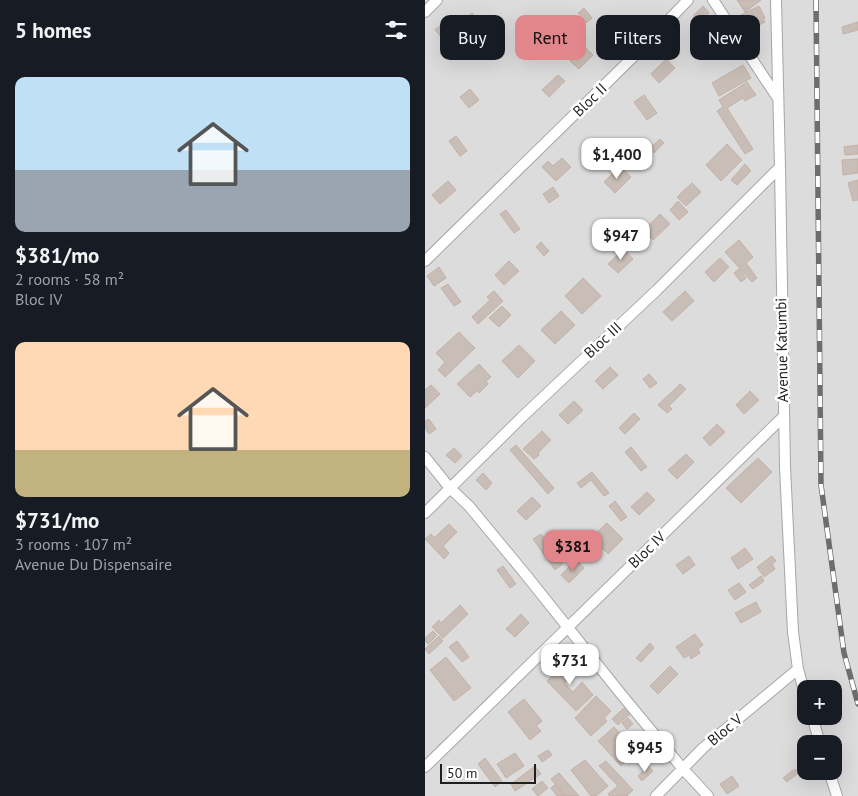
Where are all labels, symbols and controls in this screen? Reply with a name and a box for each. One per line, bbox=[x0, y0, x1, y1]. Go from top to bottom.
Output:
chip: Buy bbox=[440, 15, 505, 60]
chip: Rent bbox=[515, 15, 586, 60]
chip: Filters bbox=[596, 15, 680, 60]
chip: New bbox=[690, 15, 760, 60]
icon: filters bbox=[382, 16, 410, 44]
text: 5 homes bbox=[15, 17, 91, 44]
street label: Bloc II bbox=[569, 79, 611, 120]
icon: home bbox=[168, 109, 258, 199]
pin: $1,400 bbox=[576, 138, 658, 180]
text: $1,400 bbox=[592, 144, 642, 164]
pin: $947 bbox=[591, 218, 651, 261]
text: $947 bbox=[603, 225, 639, 245]
text: $381/mo bbox=[15, 242, 99, 269]
text: 2 rooms · 58 m² bbox=[15, 269, 124, 289]
text: Bloc IV bbox=[15, 289, 62, 309]
street label: Avenue Katumbi bbox=[771, 298, 792, 402]
street label: Bloc III bbox=[580, 317, 625, 362]
icon: home bbox=[168, 374, 258, 464]
text: $731/mo bbox=[15, 507, 99, 534]
street label: Bloc IV bbox=[624, 527, 670, 572]
pin: $381 bbox=[543, 530, 603, 572]
text: 3 rooms · 107 m² bbox=[15, 534, 132, 554]
text: $381 bbox=[555, 536, 591, 556]
text: Avenue Du Dispensaire bbox=[15, 554, 172, 574]
pin: $731 bbox=[540, 644, 600, 686]
text: $731 bbox=[552, 650, 588, 670]
map controls bbox=[797, 680, 842, 780]
button: + bbox=[797, 680, 842, 725]
street label: Bloc V bbox=[703, 709, 746, 750]
pin: $945 bbox=[615, 730, 675, 773]
button: − bbox=[797, 735, 842, 780]
text: $945 bbox=[627, 737, 663, 757]
scale bar bbox=[440, 761, 536, 784]
text: 50 m bbox=[447, 764, 477, 782]

